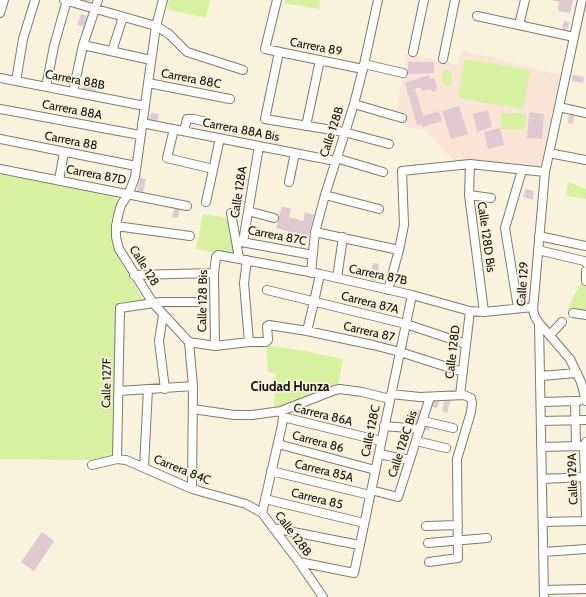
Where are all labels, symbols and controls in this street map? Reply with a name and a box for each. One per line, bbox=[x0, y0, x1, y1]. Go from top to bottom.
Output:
street label: Carrera 89 bbox=[289, 35, 343, 59]
street label: Carrera 88C bbox=[160, 66, 222, 92]
street label: Carrera 88B bbox=[44, 67, 106, 93]
street label: Carrera 88A bbox=[41, 97, 103, 123]
street label: Calle 128B bbox=[317, 105, 347, 159]
street label: Carrera 88A Bis bbox=[201, 115, 281, 145]
street label: Carrera 88 bbox=[43, 129, 99, 153]
street label: Carrera 87D bbox=[65, 162, 127, 188]
street label: Calle 128A bbox=[228, 165, 250, 219]
street label: Calle 128D Bis bbox=[474, 201, 498, 273]
street label: Carrera 87C bbox=[246, 223, 308, 249]
street label: Calle 128 bbox=[126, 243, 162, 289]
street label: Calle 129 bbox=[514, 261, 532, 307]
street label: Carrera 87B bbox=[347, 262, 409, 288]
street label: Calle 128 Bis bbox=[195, 270, 211, 332]
street label: Carrera 87A bbox=[340, 289, 400, 317]
street label: Carrera 87 bbox=[342, 319, 396, 345]
street label: Calle 128D bbox=[443, 324, 463, 380]
street label: Calle 127F bbox=[99, 358, 115, 408]
district label: Ciudad Hunza bbox=[250, 379, 330, 395]
street label: Carrera 86A bbox=[292, 401, 354, 429]
street label: Calle 128C bbox=[359, 404, 383, 458]
street label: Calle 128C Bis bbox=[385, 409, 421, 479]
street label: Carrera 86 bbox=[291, 428, 345, 456]
street label: Carrera 84C bbox=[151, 452, 213, 488]
street label: Calle 129A bbox=[565, 453, 581, 505]
street label: Carrera 85A bbox=[293, 457, 355, 485]
street label: Carrera 85 bbox=[290, 486, 344, 512]
street label: Calle 128B bbox=[272, 509, 314, 559]

